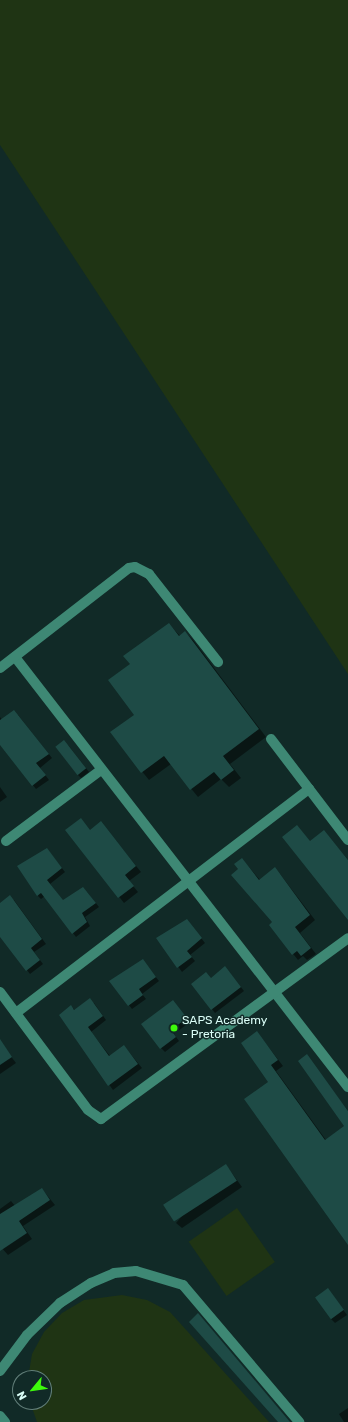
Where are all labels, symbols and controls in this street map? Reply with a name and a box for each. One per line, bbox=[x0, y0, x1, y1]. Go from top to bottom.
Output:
place label: SAPS Academy - Pretoria bbox=[182, 1014, 268, 1042]
marker: SAPS Academy - Pretoria bbox=[169, 1023, 179, 1033]
north arrow bbox=[12, 1370, 52, 1410]
text: N bbox=[14, 1389, 30, 1402]

